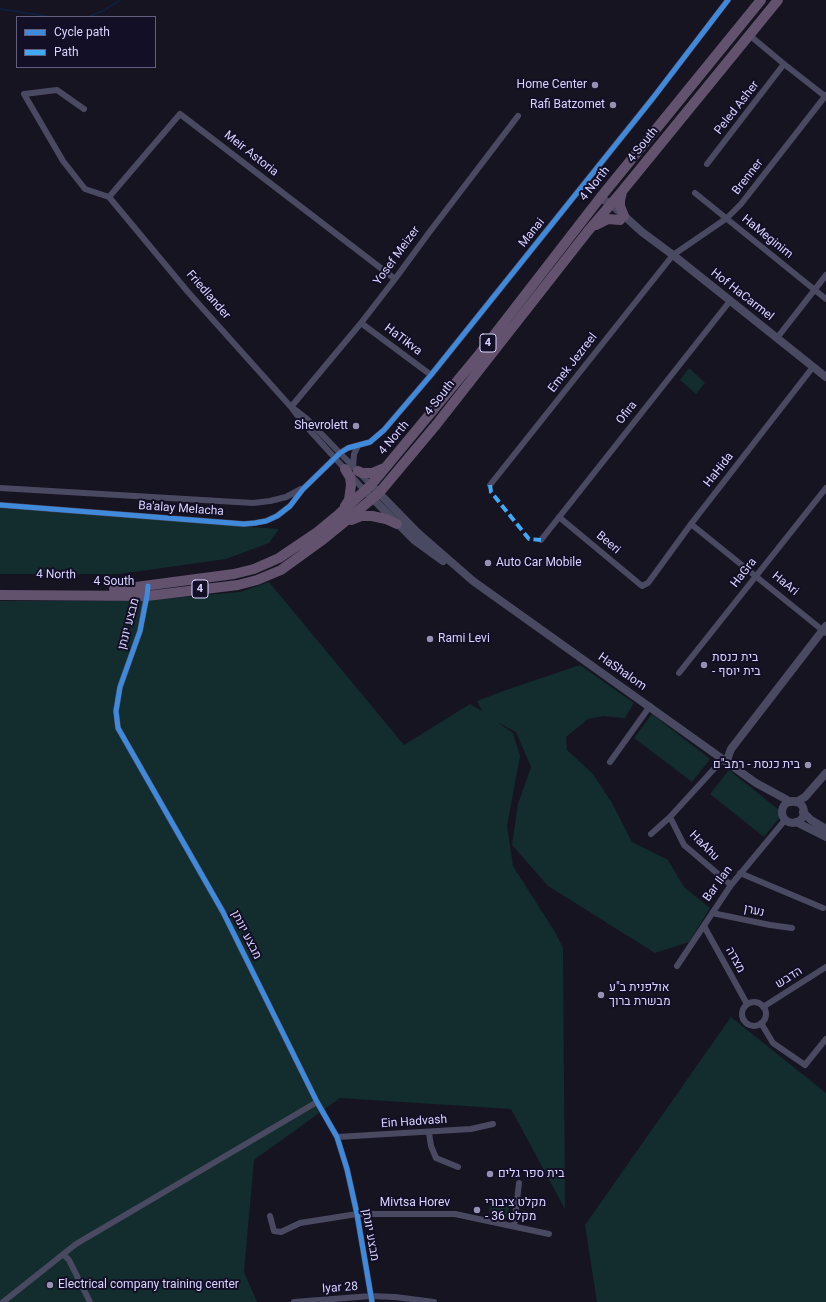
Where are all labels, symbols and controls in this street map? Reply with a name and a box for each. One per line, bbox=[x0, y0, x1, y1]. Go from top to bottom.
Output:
legend bbox=[16, 16, 156, 68]
text: Cycle path bbox=[54, 25, 110, 39]
text: Path bbox=[54, 45, 79, 59]
place label: Home Center bbox=[517, 78, 587, 92]
street label: Peled Asher bbox=[712, 78, 762, 138]
marker: Home Center bbox=[590, 80, 600, 90]
place label: Rafi Batzomet bbox=[530, 98, 605, 112]
marker: Rafi Batzomet bbox=[608, 100, 618, 110]
street label: 4 South bbox=[625, 125, 661, 165]
street label: Meir Astoria bbox=[221, 128, 281, 180]
street label: Brenner bbox=[730, 156, 766, 198]
street label: 4 North bbox=[577, 164, 613, 204]
street label: HaMeginim bbox=[739, 212, 795, 262]
street label: Manai bbox=[516, 216, 548, 250]
street label: Yosef Meizer bbox=[371, 224, 423, 288]
street label: Hof HaCarmel bbox=[708, 266, 776, 324]
street label: Friedlander bbox=[183, 268, 233, 322]
street label: HaTikva bbox=[381, 321, 425, 359]
street label: Emek Jezreel bbox=[545, 330, 601, 396]
road number: 4 bbox=[480, 334, 496, 352]
street label: 4 South bbox=[422, 377, 458, 419]
street label: Ofira bbox=[614, 399, 640, 427]
street label: 4 North bbox=[376, 418, 412, 458]
place label: Shevrolett bbox=[294, 419, 348, 433]
marker: Shevrolett bbox=[351, 421, 361, 431]
street label: HaHida bbox=[701, 450, 737, 490]
street label: Ba'alay Melacha bbox=[138, 499, 224, 519]
street label: Beeri bbox=[593, 529, 623, 557]
street label: HaGra bbox=[728, 555, 760, 591]
place label: Auto Car Mobile bbox=[496, 556, 582, 570]
marker: Auto Car Mobile bbox=[483, 558, 493, 568]
street label: 4 North bbox=[36, 567, 76, 583]
street label: HaAri bbox=[769, 569, 801, 599]
street label: 4 South bbox=[94, 575, 134, 589]
road number: 4 bbox=[192, 580, 208, 598]
street label: מבצע יונתן bbox=[115, 597, 143, 651]
place label: Rami Levi bbox=[438, 632, 490, 646]
marker: Rami Levi bbox=[425, 634, 435, 644]
street label: HaShalom bbox=[595, 650, 649, 694]
place label: בית כנסת - בית יוסף bbox=[712, 651, 761, 679]
marker: בית כנסת - בית יוסף bbox=[699, 660, 709, 670]
place label: בית כנסת - רמב"ם bbox=[713, 758, 800, 772]
marker: בית כנסת - רמב"ם bbox=[803, 760, 813, 770]
street label: HaAhu bbox=[686, 828, 722, 864]
street label: Bar Ilan bbox=[700, 863, 736, 905]
street label: נערן bbox=[742, 902, 766, 920]
street label: מבצע יונתן bbox=[228, 908, 264, 962]
street label: מצדה bbox=[722, 944, 748, 976]
street label: הדבש bbox=[773, 964, 805, 992]
place label: אולפנית ב"ע מבשרת ברוך bbox=[609, 981, 671, 1009]
marker: אולפנית ב"ע מבשרת ברוך bbox=[596, 990, 606, 1000]
street label: Ein Hadvash bbox=[380, 1113, 448, 1131]
place label: בית ספר גלים bbox=[498, 1167, 564, 1181]
marker: בית ספר גלים bbox=[485, 1169, 495, 1179]
street label: Mivtsa Horev bbox=[380, 1196, 450, 1210]
place label: מקלט ציבורי - מקלט 36 bbox=[485, 1196, 546, 1224]
marker: מקלט ציבורי - מקלט 36 bbox=[472, 1205, 482, 1215]
street label: מבצע יונתן bbox=[358, 1208, 382, 1262]
place label: Electrical company training center bbox=[58, 1278, 239, 1292]
marker: Electrical company training center bbox=[45, 1280, 55, 1290]
street label: Iyar 28 bbox=[322, 1280, 358, 1296]

